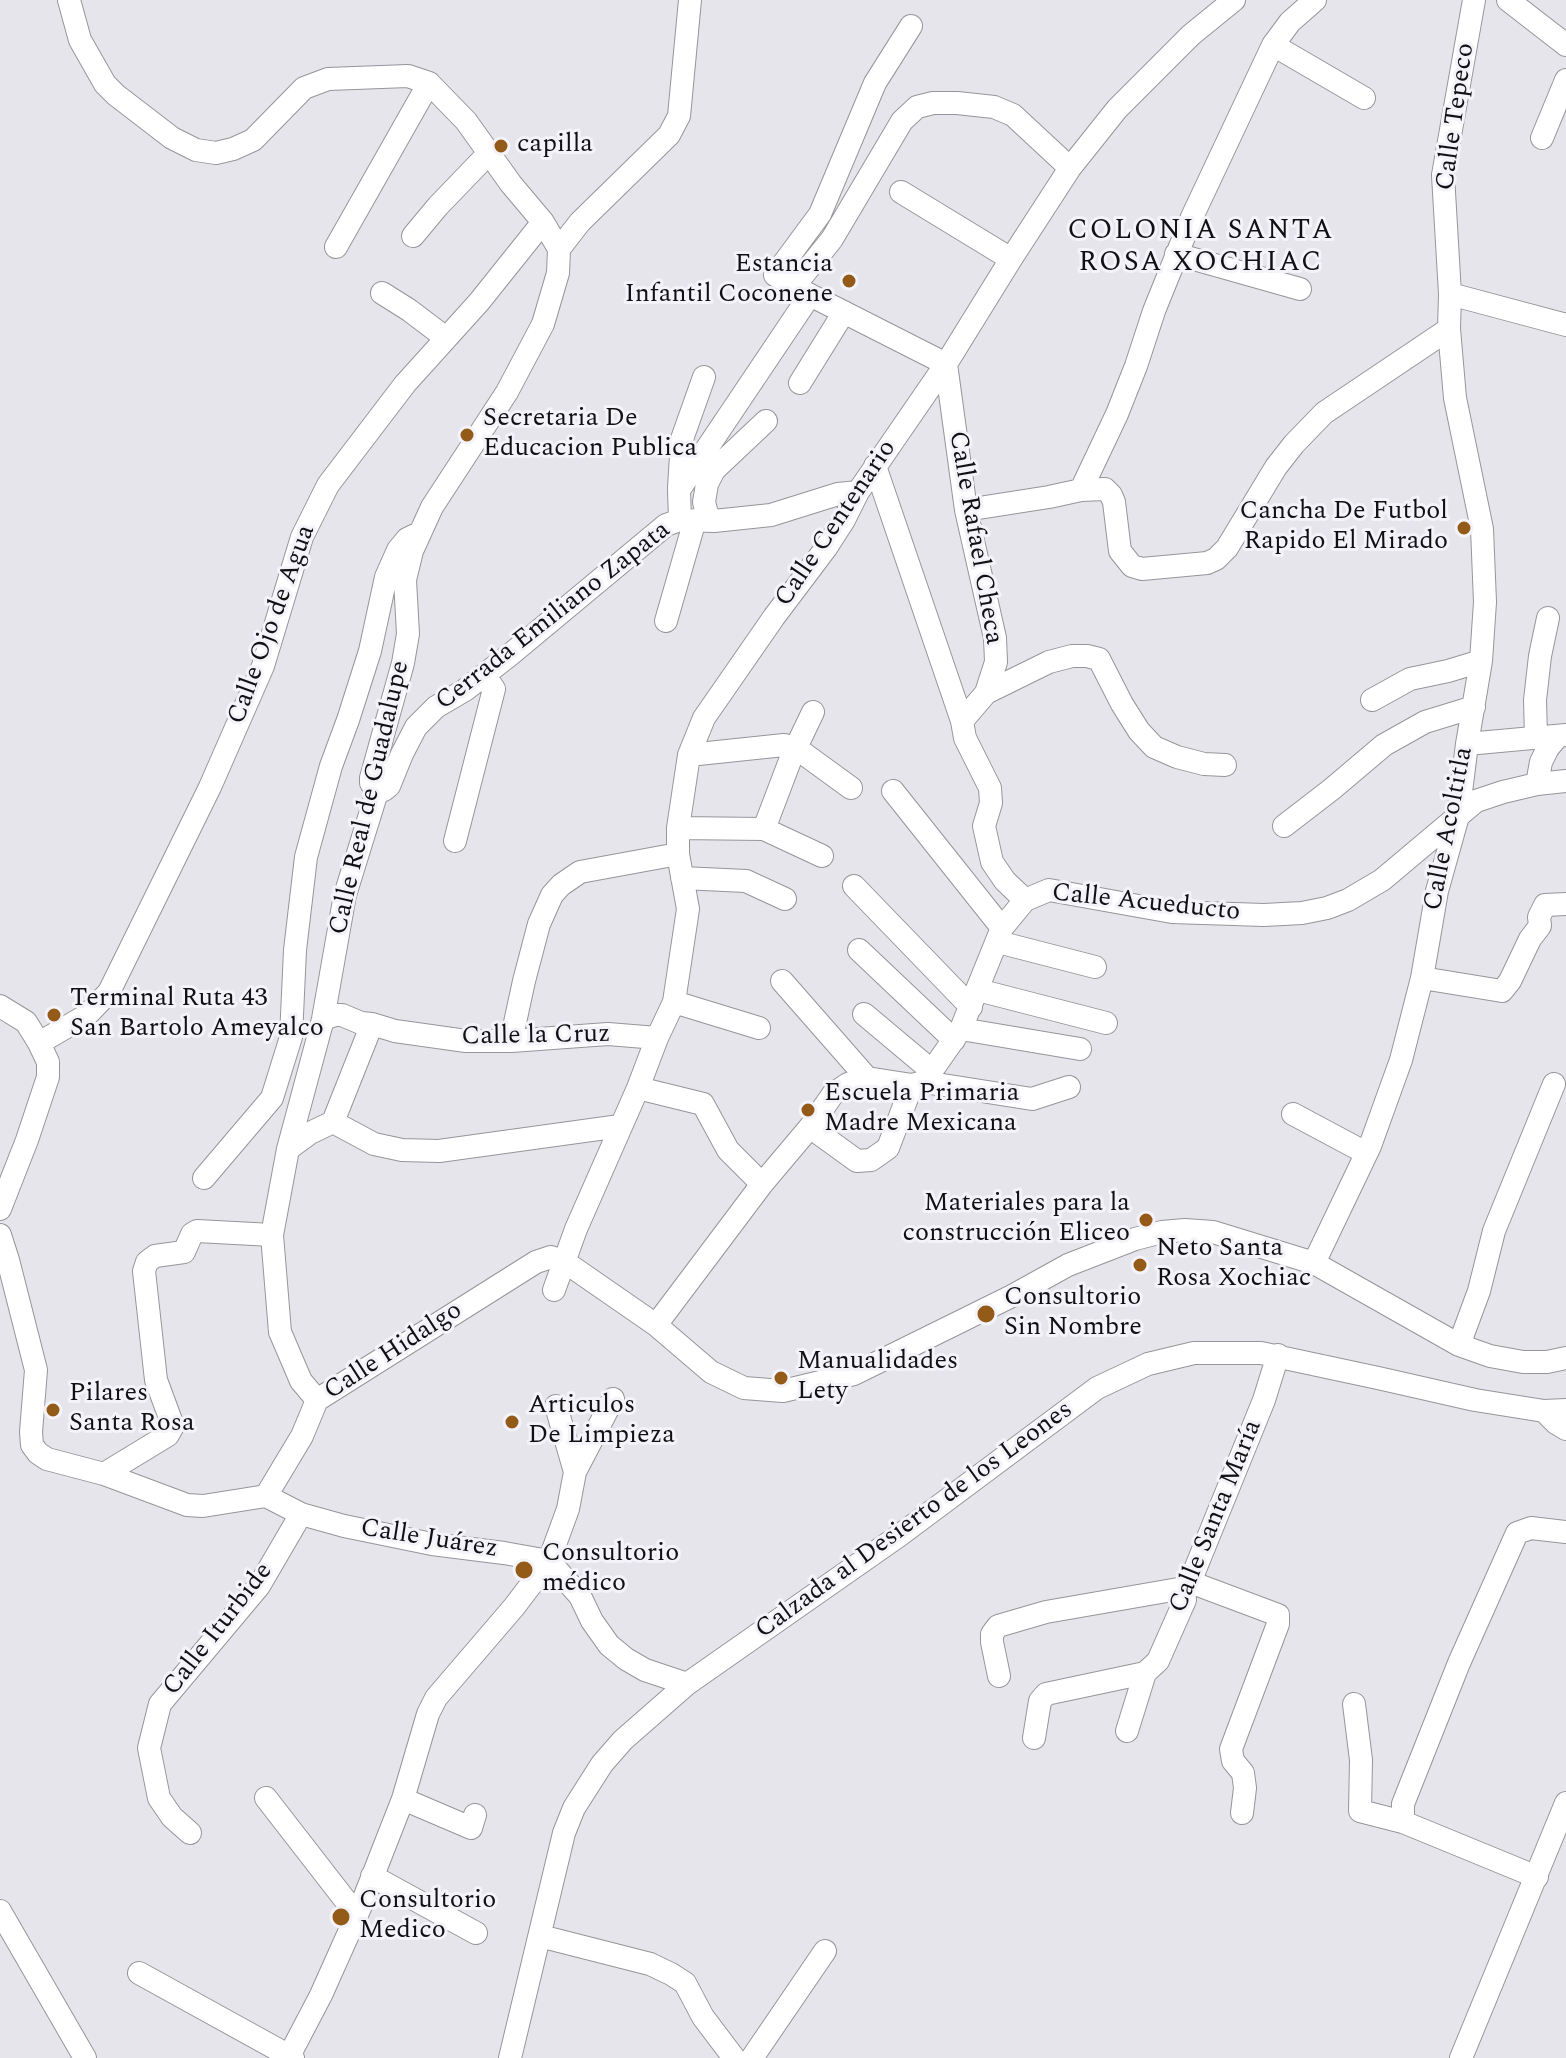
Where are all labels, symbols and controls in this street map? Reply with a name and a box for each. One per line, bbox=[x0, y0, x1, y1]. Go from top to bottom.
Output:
street label: Calle Tepeco bbox=[1431, 41, 1483, 193]
place label: capilla bbox=[517, 130, 593, 162]
marker: capilla bbox=[492, 137, 510, 155]
district label: COLONIA SANTA ROSA XOCHIAC bbox=[1067, 216, 1335, 282]
place label: Estancia Infantil Coconene bbox=[625, 250, 833, 312]
marker: Estancia Infantil Coconene bbox=[840, 272, 858, 290]
place label: Secretaria De Educacion Publica bbox=[483, 404, 697, 466]
marker: Secretaria De Educacion Publica bbox=[458, 426, 476, 444]
street label: Calle Rafael Checa bbox=[940, 429, 1008, 647]
street label: Calle Centenario bbox=[770, 435, 904, 613]
place label: Cancha De Futbol Rapido El Mirado bbox=[1240, 497, 1448, 558]
street label: Cerrada Emiliano Zapata bbox=[430, 516, 678, 718]
marker: Cancha De Futbol Rapido El Mirado bbox=[1455, 519, 1473, 537]
street label: Calle Ojo de Agua bbox=[222, 521, 324, 729]
street label: Calle Real de Guadalupe bbox=[324, 658, 418, 938]
street label: Calle Acoltitla bbox=[1419, 745, 1481, 913]
street label: Calle Acueducto bbox=[1050, 879, 1242, 929]
place label: Terminal Ruta 43 San Bartolo Ameyalco bbox=[70, 984, 324, 1046]
marker: Terminal Ruta 43 San Bartolo Ameyalco bbox=[45, 1006, 63, 1024]
street label: Calle la Cruz bbox=[461, 1020, 611, 1054]
place label: Escuela Primaria Madre Mexicana bbox=[824, 1079, 1020, 1140]
marker: Escuela Primaria Madre Mexicana bbox=[799, 1101, 817, 1119]
place label: Materiales para la construcción Eliceo bbox=[903, 1189, 1130, 1250]
marker: Materiales para la construcción Eliceo bbox=[1137, 1211, 1155, 1229]
place label: Neto Santa Rosa Xochiac bbox=[1156, 1234, 1311, 1296]
marker: Neto Santa Rosa Xochiac bbox=[1131, 1256, 1149, 1274]
place label: Consultorio Sin Nombre bbox=[1004, 1283, 1142, 1344]
street label: Calle Hidalgo bbox=[319, 1296, 469, 1408]
marker: Consultorio Sin Nombre bbox=[975, 1303, 997, 1325]
place label: Manualidades Lety bbox=[797, 1347, 958, 1408]
marker: Manualidades Lety bbox=[772, 1369, 790, 1387]
place label: Pilares Santa Rosa bbox=[69, 1379, 195, 1440]
place label: Articulos De Limpieza bbox=[528, 1391, 675, 1452]
street label: Calzada al Desierto de los Leones bbox=[750, 1395, 1080, 1647]
marker: Pilares Santa Rosa bbox=[44, 1401, 62, 1419]
marker: Articulos De Limpieza bbox=[503, 1413, 521, 1431]
street label: Calle Santa María bbox=[1164, 1416, 1270, 1618]
street label: Calle Juárez bbox=[358, 1514, 500, 1566]
place label: Consultorio médico bbox=[542, 1539, 679, 1600]
street label: Calle Iturbide bbox=[157, 1557, 281, 1703]
marker: Consultorio médico bbox=[513, 1559, 535, 1581]
place label: Consultorio Medico bbox=[359, 1886, 496, 1948]
marker: Consultorio Medico bbox=[330, 1906, 352, 1928]

